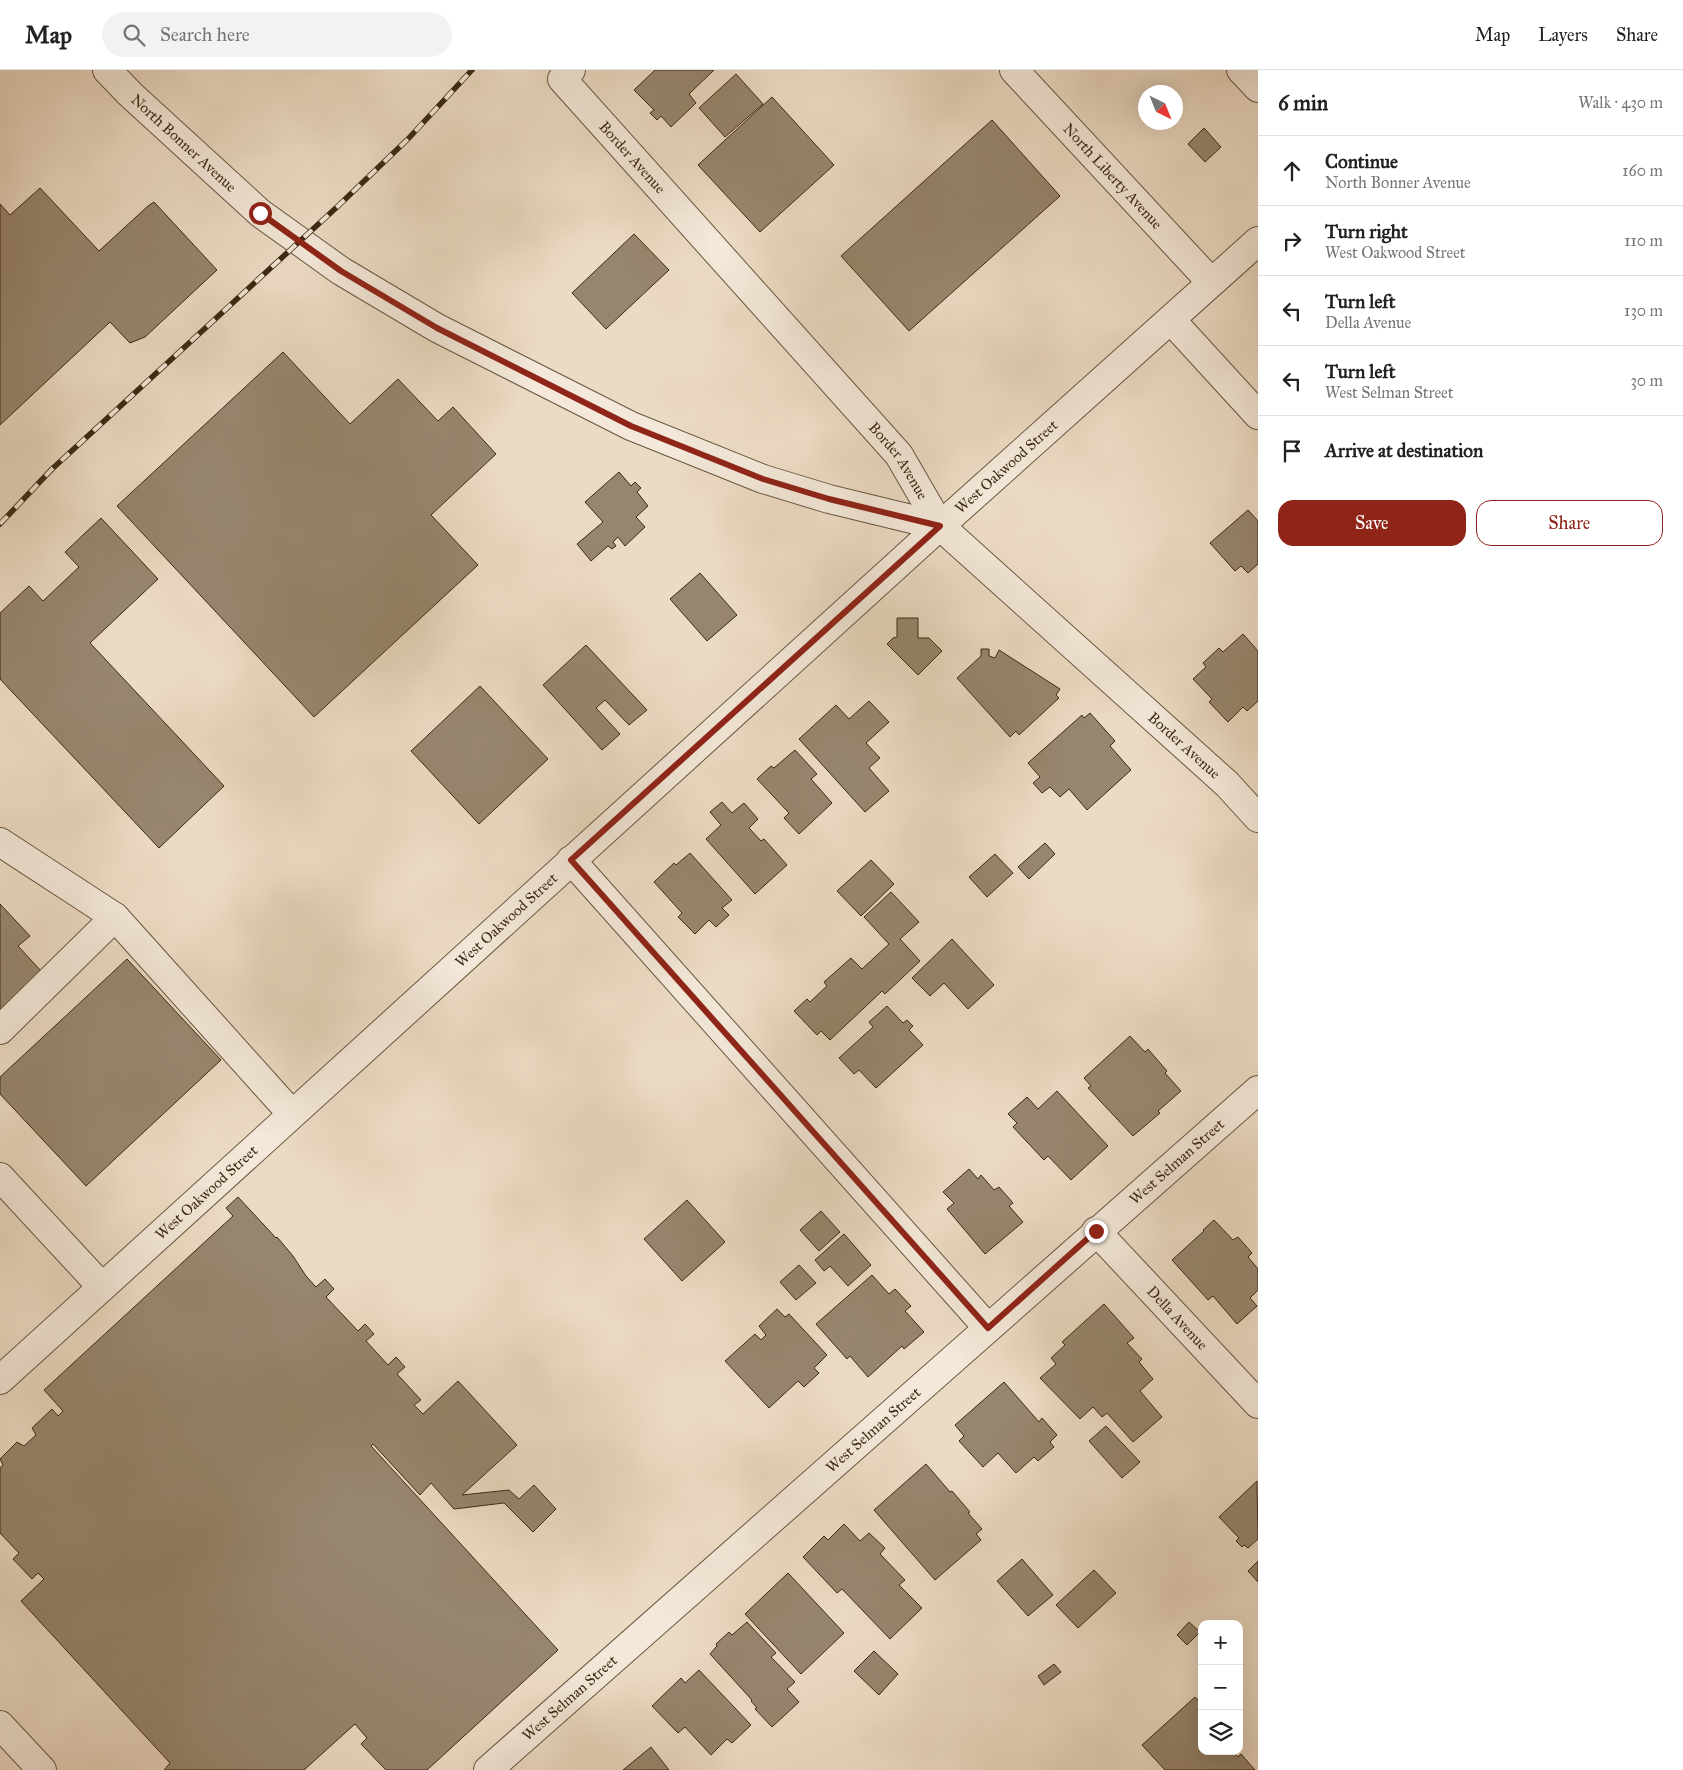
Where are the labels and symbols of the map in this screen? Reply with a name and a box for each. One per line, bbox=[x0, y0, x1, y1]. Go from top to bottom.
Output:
north arrow bbox=[1138, 85, 1183, 130]
street label: North Bonner Avenue bbox=[127, 90, 240, 196]
street label: Border Avenue bbox=[595, 118, 669, 197]
street label: North Liberty Avenue bbox=[1059, 120, 1166, 233]
route start bbox=[249, 202, 272, 225]
street label: West Oakwood Street bbox=[951, 415, 1062, 517]
street label: Border Avenue bbox=[865, 418, 932, 503]
street label: Border Avenue bbox=[1144, 708, 1224, 783]
street label: West Oakwood Street bbox=[451, 869, 562, 971]
street label: West Selman Street bbox=[1126, 1115, 1228, 1208]
street label: West Oakwood Street bbox=[152, 1141, 262, 1243]
route end bbox=[1085, 1220, 1108, 1243]
street label: Della Avenue bbox=[1143, 1282, 1212, 1354]
street label: West Selman Street bbox=[822, 1383, 925, 1476]
street label: West Selman Street bbox=[519, 1651, 621, 1744]

